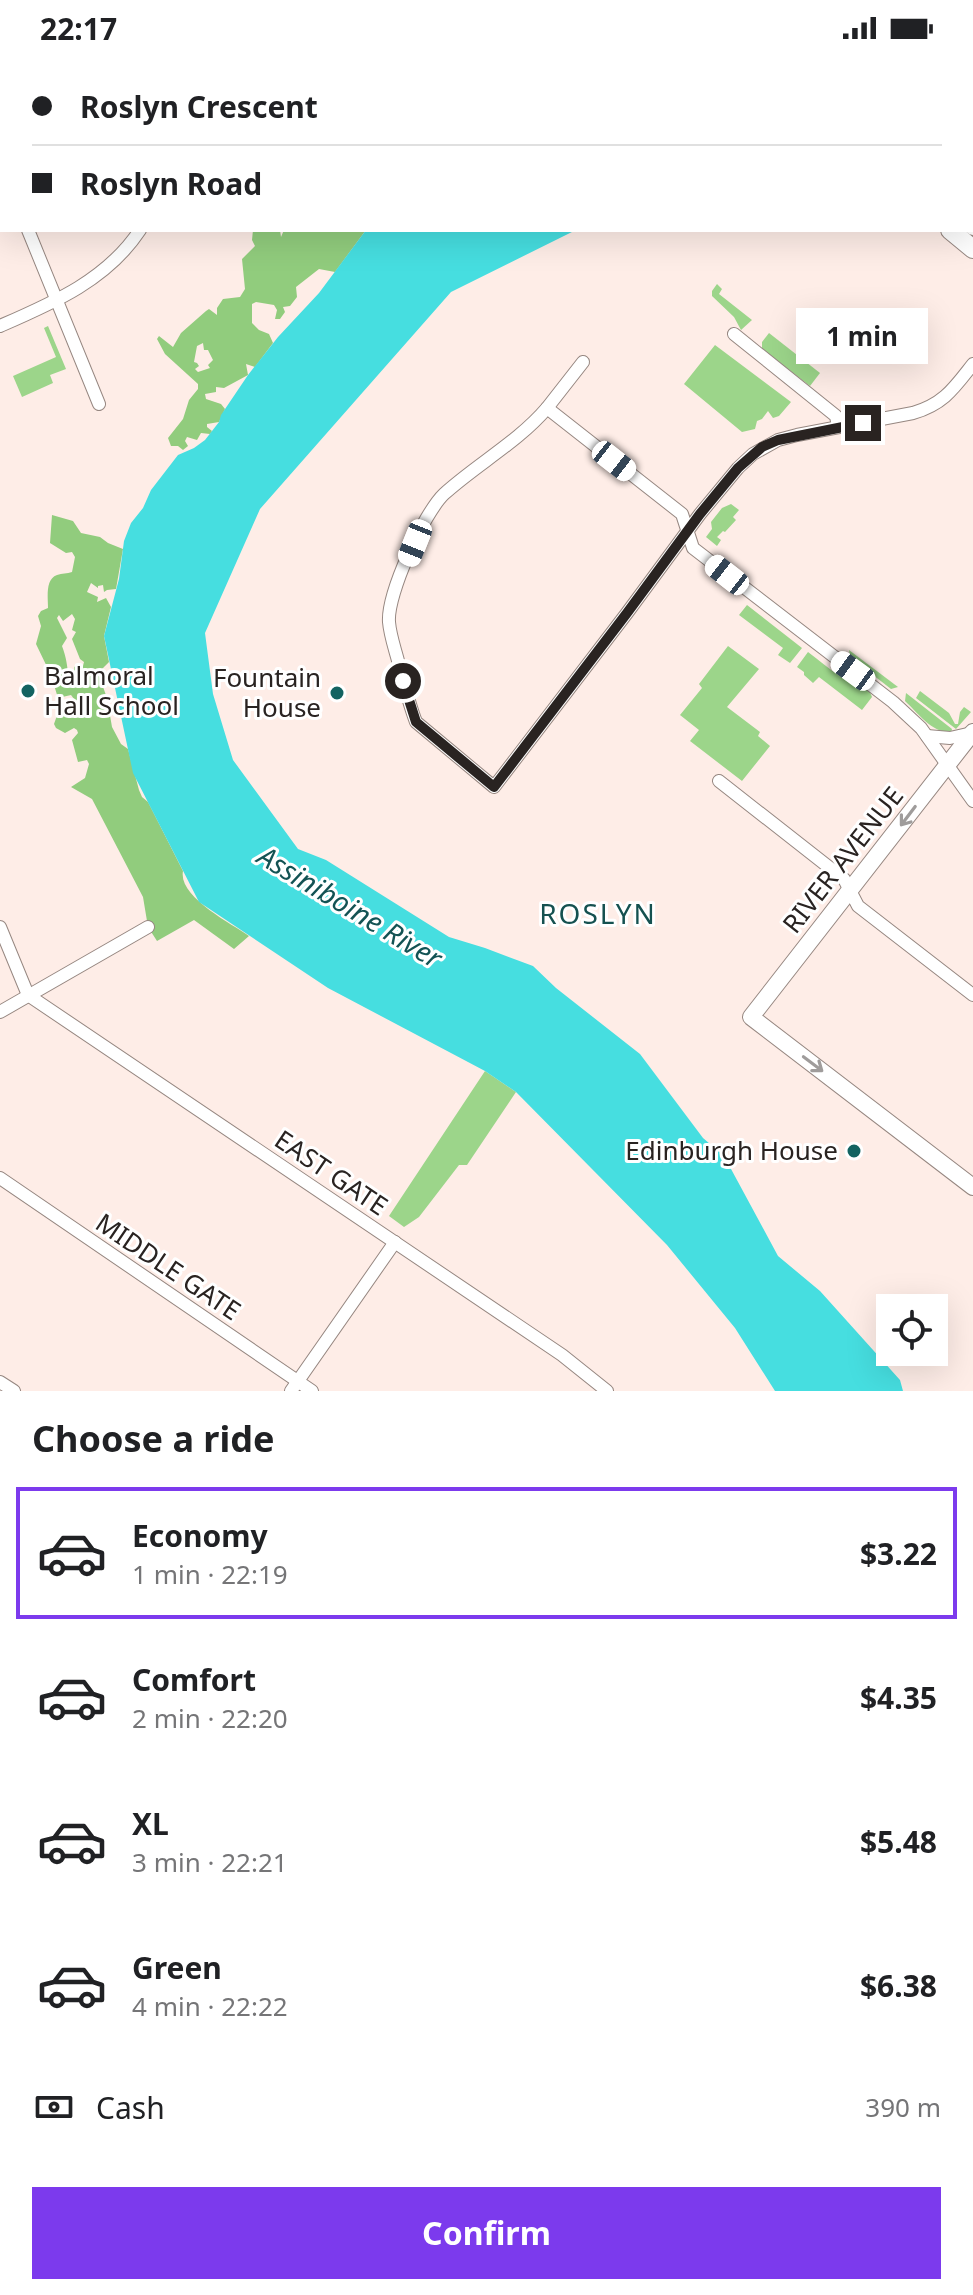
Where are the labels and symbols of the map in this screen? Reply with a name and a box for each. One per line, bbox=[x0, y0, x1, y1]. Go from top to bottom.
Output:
callout: 1 min bbox=[797, 307, 929, 363]
route end bbox=[845, 405, 881, 441]
car bbox=[588, 437, 640, 485]
car bbox=[395, 516, 435, 570]
car bbox=[701, 551, 753, 599]
car bbox=[827, 647, 879, 695]
place label: Balmoral Hall School bbox=[44, 657, 179, 723]
place label: Fountain House bbox=[213, 659, 321, 725]
route start bbox=[385, 663, 421, 699]
marker: Balmoral Hall School bbox=[19, 682, 37, 700]
marker: Fountain House bbox=[328, 684, 346, 702]
street label: RIVER AVENUE bbox=[774, 779, 911, 940]
one-way arrow bbox=[900, 804, 917, 826]
water label: Assiniboine River bbox=[250, 835, 451, 977]
district label: ROSLYN bbox=[539, 894, 657, 932]
one-way arrow bbox=[802, 1056, 823, 1073]
street label: EAST GATE bbox=[268, 1121, 395, 1223]
place label: Edinburgh House bbox=[625, 1132, 838, 1168]
marker: Edinburgh House bbox=[845, 1142, 863, 1160]
street label: MIDDLE GATE bbox=[89, 1204, 248, 1328]

